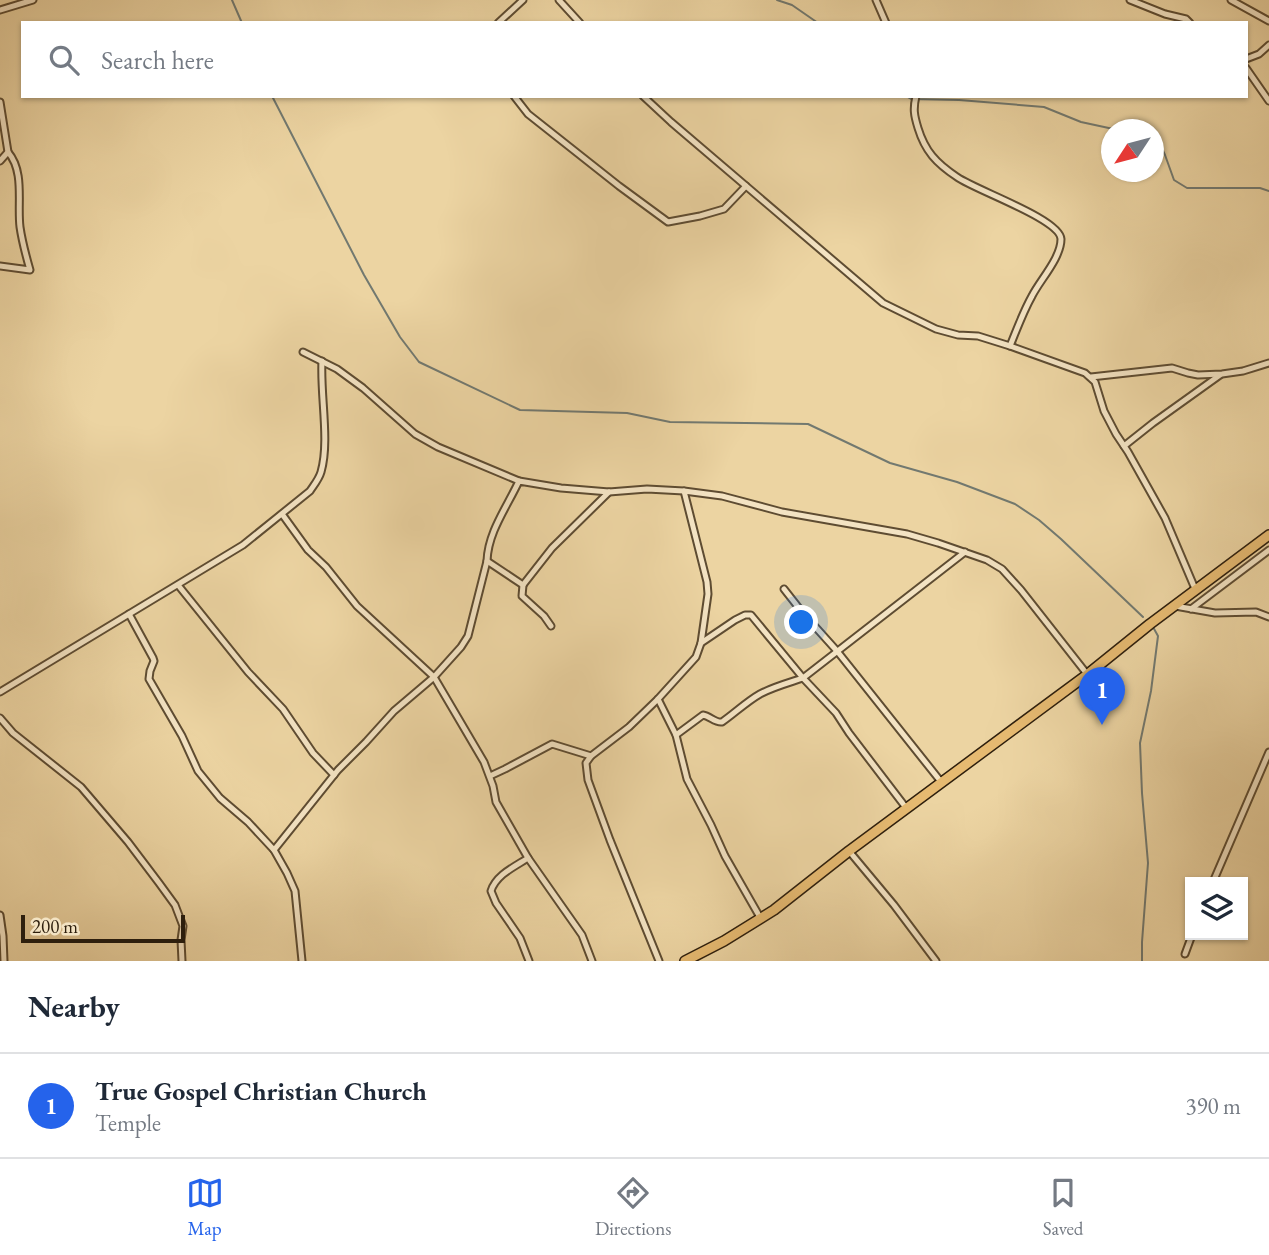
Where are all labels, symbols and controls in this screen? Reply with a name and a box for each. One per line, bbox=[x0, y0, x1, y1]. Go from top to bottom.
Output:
search box bbox=[21, 21, 1248, 98]
icon: search bbox=[45, 41, 83, 79]
text: Search here bbox=[101, 43, 214, 77]
north arrow bbox=[1101, 119, 1164, 182]
your location bbox=[784, 605, 818, 639]
pin: 1 bbox=[1079, 667, 1125, 725]
map controls bbox=[1185, 877, 1248, 940]
button: layers bbox=[1185, 877, 1248, 940]
scale bar bbox=[21, 912, 186, 944]
text: 200 m bbox=[32, 914, 78, 939]
text: Nearby bbox=[28, 987, 120, 1026]
text: True Gospel Christian Church bbox=[95, 1074, 427, 1108]
text: 1 bbox=[45, 1091, 57, 1121]
text: 390 m bbox=[1185, 1091, 1241, 1121]
text: Temple bbox=[95, 1108, 161, 1138]
tab: Map bbox=[186, 1174, 224, 1241]
tab: Directions bbox=[595, 1174, 671, 1241]
tab: Saved bbox=[1043, 1174, 1083, 1241]

